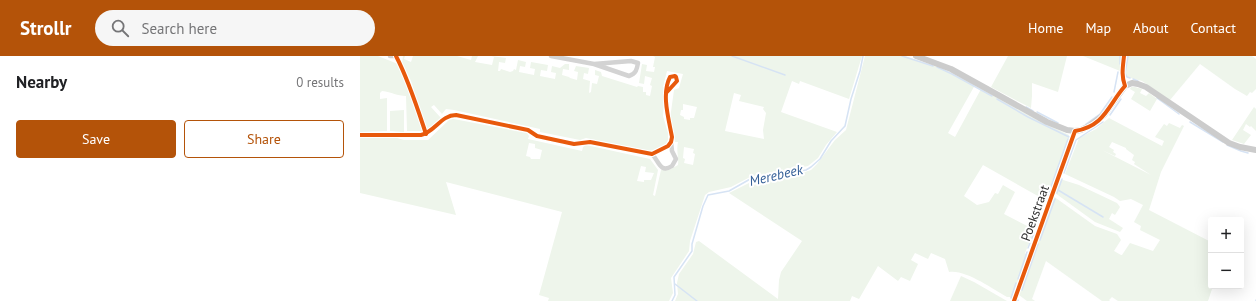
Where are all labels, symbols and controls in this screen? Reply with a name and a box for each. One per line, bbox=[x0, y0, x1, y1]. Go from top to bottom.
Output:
search box bbox=[95, 10, 375, 46]
text: Strollr bbox=[20, 16, 71, 40]
icon: search bbox=[109, 17, 131, 39]
text: Search here bbox=[141, 19, 217, 38]
text: Home bbox=[1028, 19, 1063, 37]
text: Map bbox=[1085, 19, 1111, 37]
text: About bbox=[1133, 19, 1169, 37]
text: Contact bbox=[1191, 19, 1236, 37]
text: Nearby bbox=[16, 71, 67, 93]
text: 0 results bbox=[296, 74, 344, 91]
button: Save bbox=[16, 120, 176, 158]
button: Share bbox=[184, 120, 344, 158]
water label: Merebeek bbox=[747, 160, 805, 190]
street label: Poekstraat bbox=[1017, 182, 1053, 243]
map controls bbox=[1208, 217, 1244, 289]
button: + bbox=[1208, 217, 1244, 253]
button: − bbox=[1208, 253, 1244, 289]

